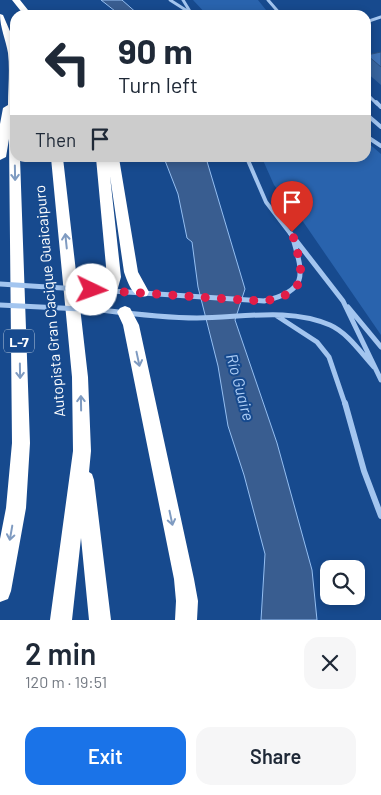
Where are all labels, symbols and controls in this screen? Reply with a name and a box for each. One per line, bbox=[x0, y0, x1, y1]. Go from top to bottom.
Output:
text: 90 m bbox=[118, 29, 193, 71]
icon: left bbox=[35, 30, 100, 95]
text: Turn left bbox=[118, 71, 198, 97]
icon: arrive bbox=[86, 125, 114, 153]
text: Then bbox=[35, 128, 76, 151]
one-way arrow bbox=[10, 165, 20, 181]
pin bbox=[271, 181, 313, 232]
street label: Autopista Gran Cacique Guaicaipuro bbox=[30, 184, 68, 418]
icon: arrive bbox=[278, 188, 306, 216]
one-way arrow bbox=[61, 233, 71, 249]
position arrow bbox=[65, 263, 117, 315]
road number: L-7 bbox=[4, 330, 34, 352]
one-way arrow bbox=[134, 350, 143, 366]
water label: Río Guaire bbox=[223, 351, 259, 423]
one-way arrow bbox=[15, 362, 25, 379]
one-way arrow bbox=[76, 395, 86, 411]
one-way arrow bbox=[167, 509, 176, 525]
one-way arrow bbox=[6, 524, 16, 540]
map controls bbox=[320, 560, 365, 605]
button: search bbox=[320, 560, 365, 605]
text: 2 min bbox=[25, 635, 96, 671]
button: close bbox=[304, 637, 356, 689]
text: 120 m · 19:51 bbox=[25, 672, 107, 691]
button: Exit bbox=[25, 727, 186, 785]
button: Share bbox=[196, 727, 356, 785]

